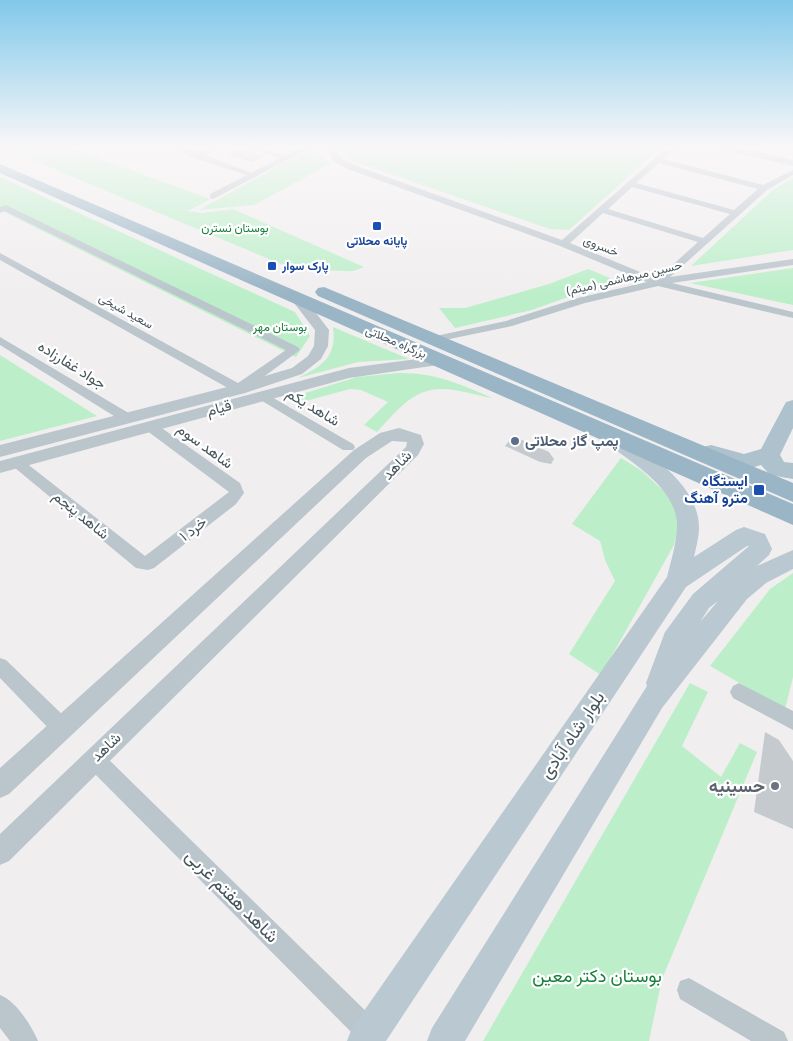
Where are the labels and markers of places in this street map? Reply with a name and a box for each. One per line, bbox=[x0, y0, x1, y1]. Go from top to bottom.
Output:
marker: پایانه محلاتی bbox=[371, 220, 383, 232]
place label: پایانه محلاتی bbox=[347, 234, 408, 250]
place label: پارک سوار bbox=[281, 259, 329, 275]
marker: پارک سوار bbox=[266, 260, 278, 272]
place label: پمپ گاز محلاتی bbox=[525, 433, 619, 452]
marker: پمپ گاز محلاتی bbox=[509, 435, 521, 447]
place label: ایستگاه مترو آهنگ bbox=[684, 473, 748, 509]
marker: ایستگاه مترو آهنگ bbox=[752, 483, 766, 497]
place label: حسینیه bbox=[709, 776, 765, 799]
marker: حسینیه bbox=[769, 780, 781, 792]

